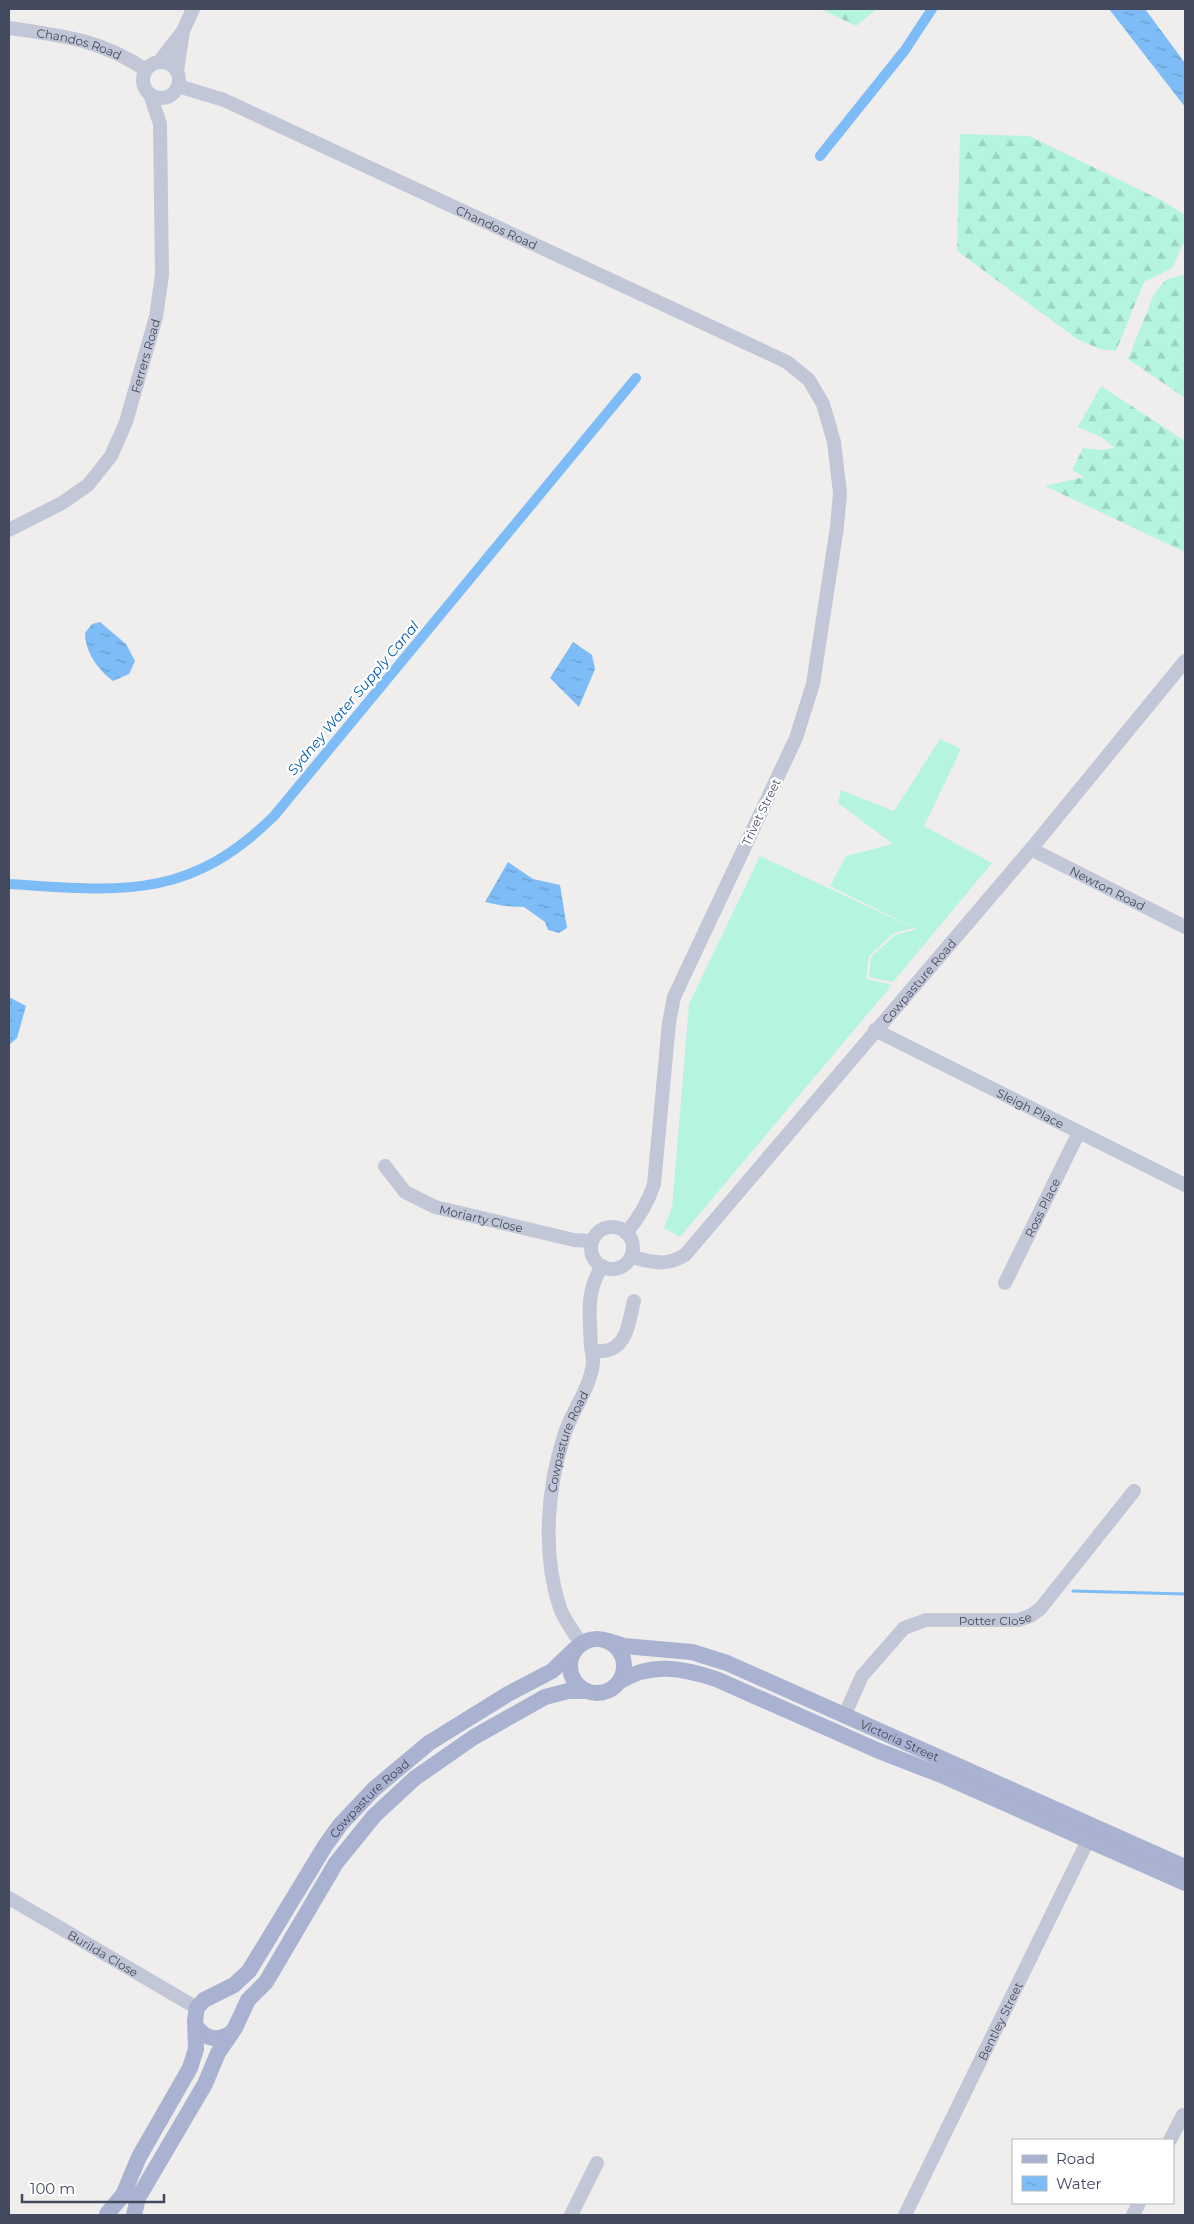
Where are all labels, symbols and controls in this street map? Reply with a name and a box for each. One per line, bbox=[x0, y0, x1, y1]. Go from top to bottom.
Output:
street label: Chandos Road bbox=[36, 25, 124, 62]
street label: Chandos Road bbox=[454, 202, 540, 252]
street label: Ferrers Road bbox=[127, 317, 163, 395]
water label: Sydney Water Supply Canal bbox=[283, 617, 423, 779]
street label: Trivet Street bbox=[738, 776, 784, 848]
street label: Newton Road bbox=[1068, 863, 1148, 913]
street label: Cowpasture Road bbox=[878, 936, 959, 1026]
street label: Sleigh Place bbox=[994, 1085, 1067, 1131]
street label: Ross Place bbox=[1021, 1176, 1063, 1240]
street label: Moriarty Close bbox=[438, 1201, 525, 1235]
street label: Cowpasture Road bbox=[544, 1388, 591, 1493]
street label: Potter Close bbox=[959, 1609, 1033, 1628]
street label: Victoria Street bbox=[858, 1716, 942, 1764]
street label: Cowpasture Road bbox=[326, 1755, 412, 1841]
street label: Burilda Close bbox=[65, 1927, 141, 1979]
street label: Bentley Street bbox=[974, 1979, 1025, 2063]
legend bbox=[1012, 2139, 1174, 2204]
text: Road bbox=[1056, 2149, 1095, 2168]
scale bar bbox=[22, 2172, 165, 2204]
text: Water bbox=[1056, 2174, 1102, 2193]
text: 100 m bbox=[30, 2179, 75, 2198]

